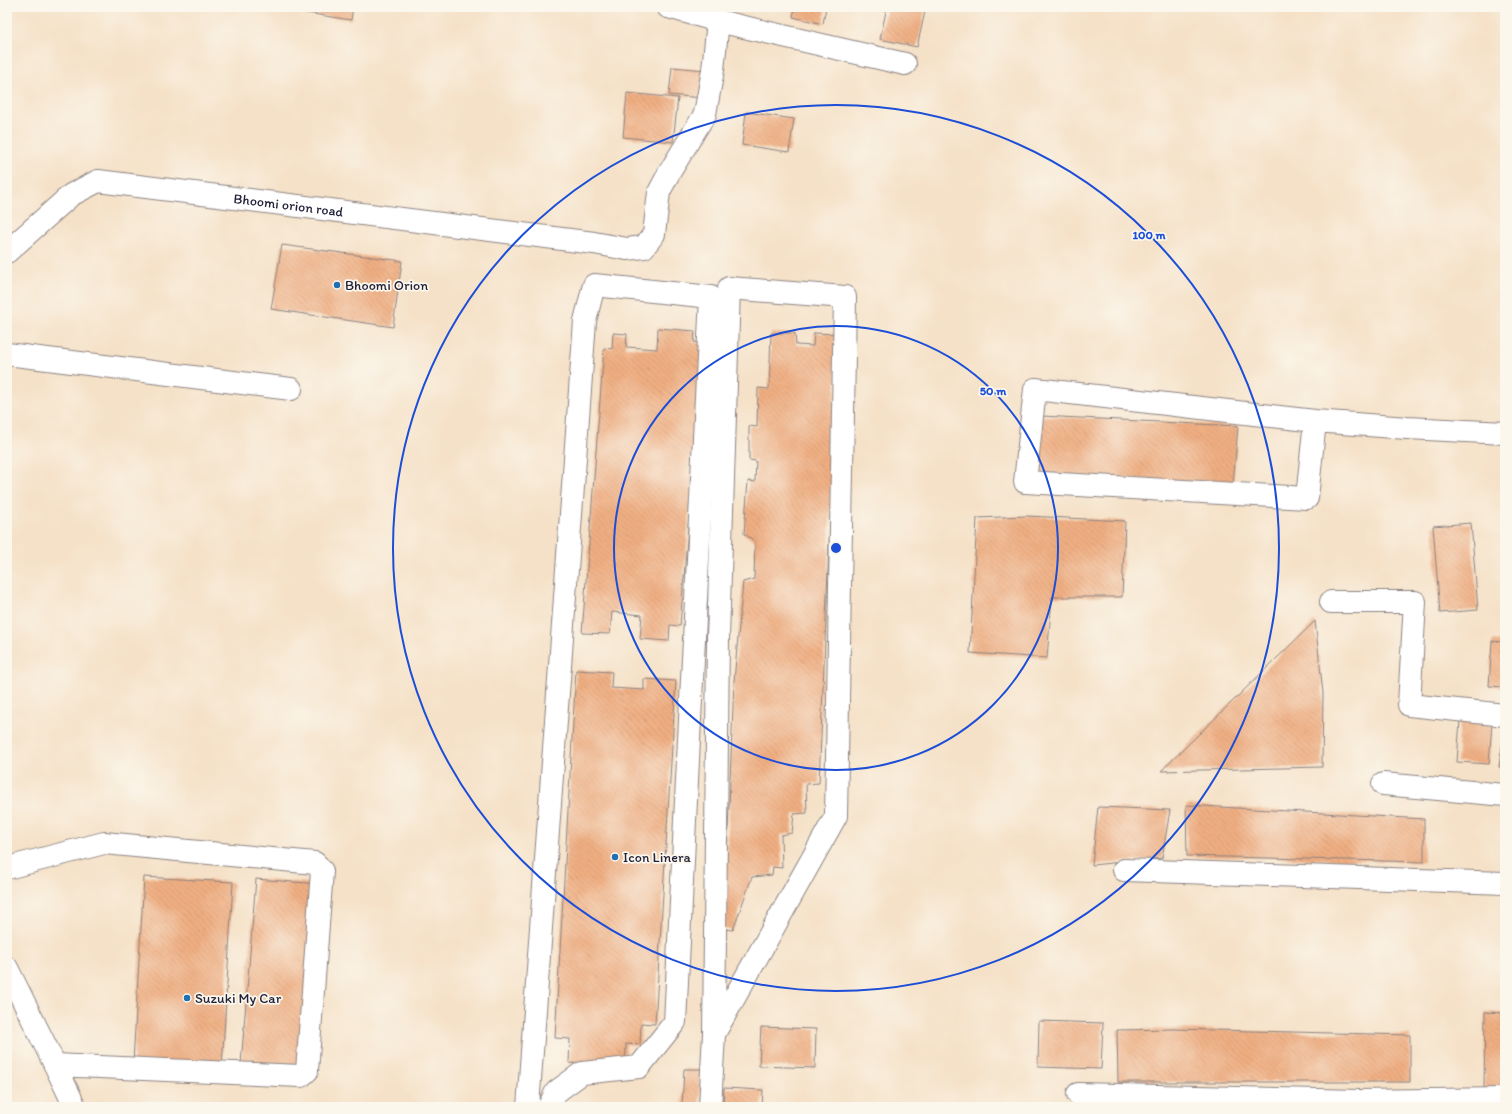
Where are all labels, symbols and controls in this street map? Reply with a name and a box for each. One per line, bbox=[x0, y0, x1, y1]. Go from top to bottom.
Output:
street label: Bhoomi orion road bbox=[233, 190, 345, 220]
text: 100 m bbox=[1132, 228, 1166, 242]
place label: Bhoomi Orion bbox=[345, 277, 428, 294]
marker: Bhoomi Orion bbox=[332, 280, 342, 290]
text: 50 m bbox=[980, 384, 1007, 398]
centre of rings bbox=[829, 541, 843, 555]
place label: Icon Linera bbox=[623, 849, 691, 866]
marker: Icon Linera bbox=[610, 852, 620, 862]
place label: Suzuki My Car bbox=[195, 990, 282, 1007]
marker: Suzuki My Car bbox=[182, 993, 192, 1003]

